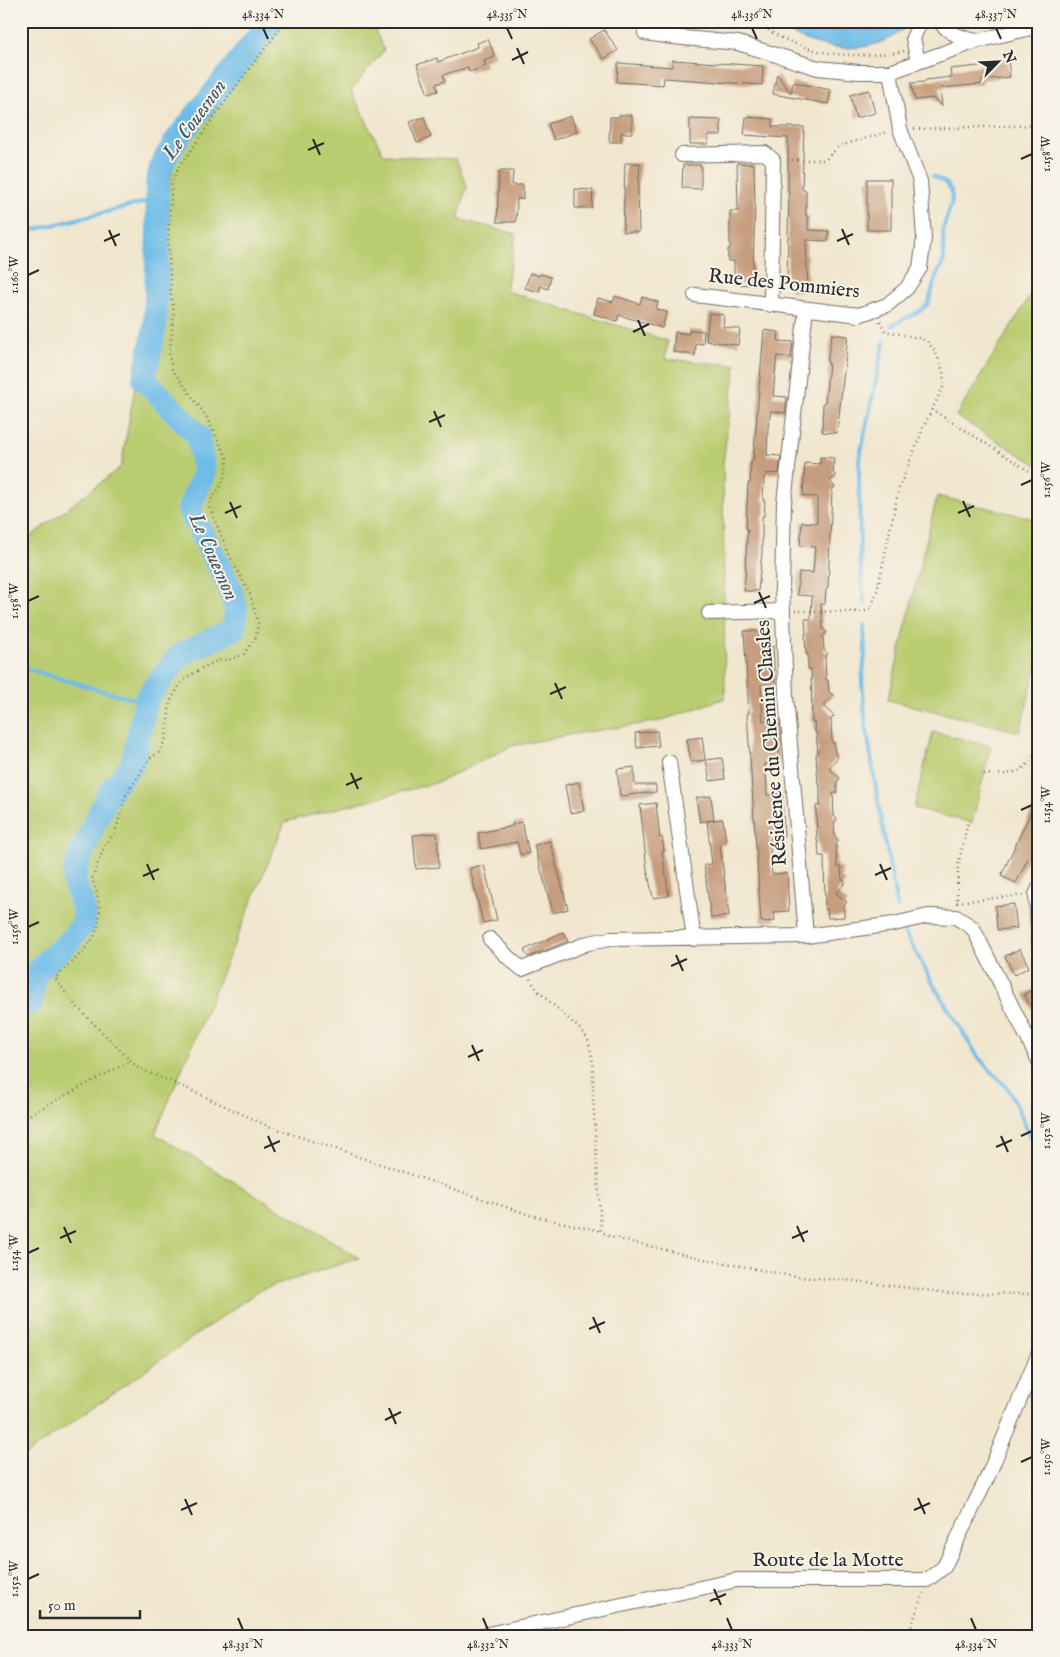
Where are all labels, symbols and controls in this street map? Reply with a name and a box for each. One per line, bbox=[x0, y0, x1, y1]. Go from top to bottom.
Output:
text: 48.334°N bbox=[242, 7, 285, 22]
text: 48.335°N bbox=[487, 7, 528, 22]
text: 48.336°N bbox=[731, 7, 773, 22]
text: 48.337°N bbox=[975, 7, 1018, 22]
north arrow bbox=[972, 38, 1022, 88]
text: N bbox=[998, 47, 1020, 66]
water label: Le Couesnon bbox=[156, 74, 233, 166]
text: 1.158°W bbox=[1039, 136, 1054, 172]
text: 1.160°W bbox=[7, 256, 22, 294]
street label: Rue des Pommiers bbox=[707, 264, 861, 304]
text: 1.156°W bbox=[1039, 461, 1054, 498]
water label: Le Couesnon bbox=[181, 508, 244, 605]
text: 1.158°W bbox=[7, 583, 22, 619]
street label: Résidence du Chemin Chasles bbox=[751, 619, 793, 867]
text: 1.154°W bbox=[1039, 786, 1054, 823]
text: 1.156°W bbox=[7, 908, 22, 945]
text: 1.152°W bbox=[1039, 1112, 1054, 1149]
text: 1.154°W bbox=[7, 1234, 22, 1271]
text: 1.150°W bbox=[1039, 1438, 1054, 1475]
street label: Route de la Motte bbox=[752, 1548, 904, 1573]
text: 1.152°W bbox=[7, 1560, 22, 1597]
scale bar bbox=[40, 1587, 140, 1619]
text: 50 m bbox=[48, 1596, 76, 1615]
text: 48.331°N bbox=[223, 1637, 264, 1652]
text: 48.332°N bbox=[467, 1637, 510, 1652]
text: 48.333°N bbox=[712, 1637, 753, 1652]
text: 48.334°N bbox=[955, 1637, 998, 1652]

